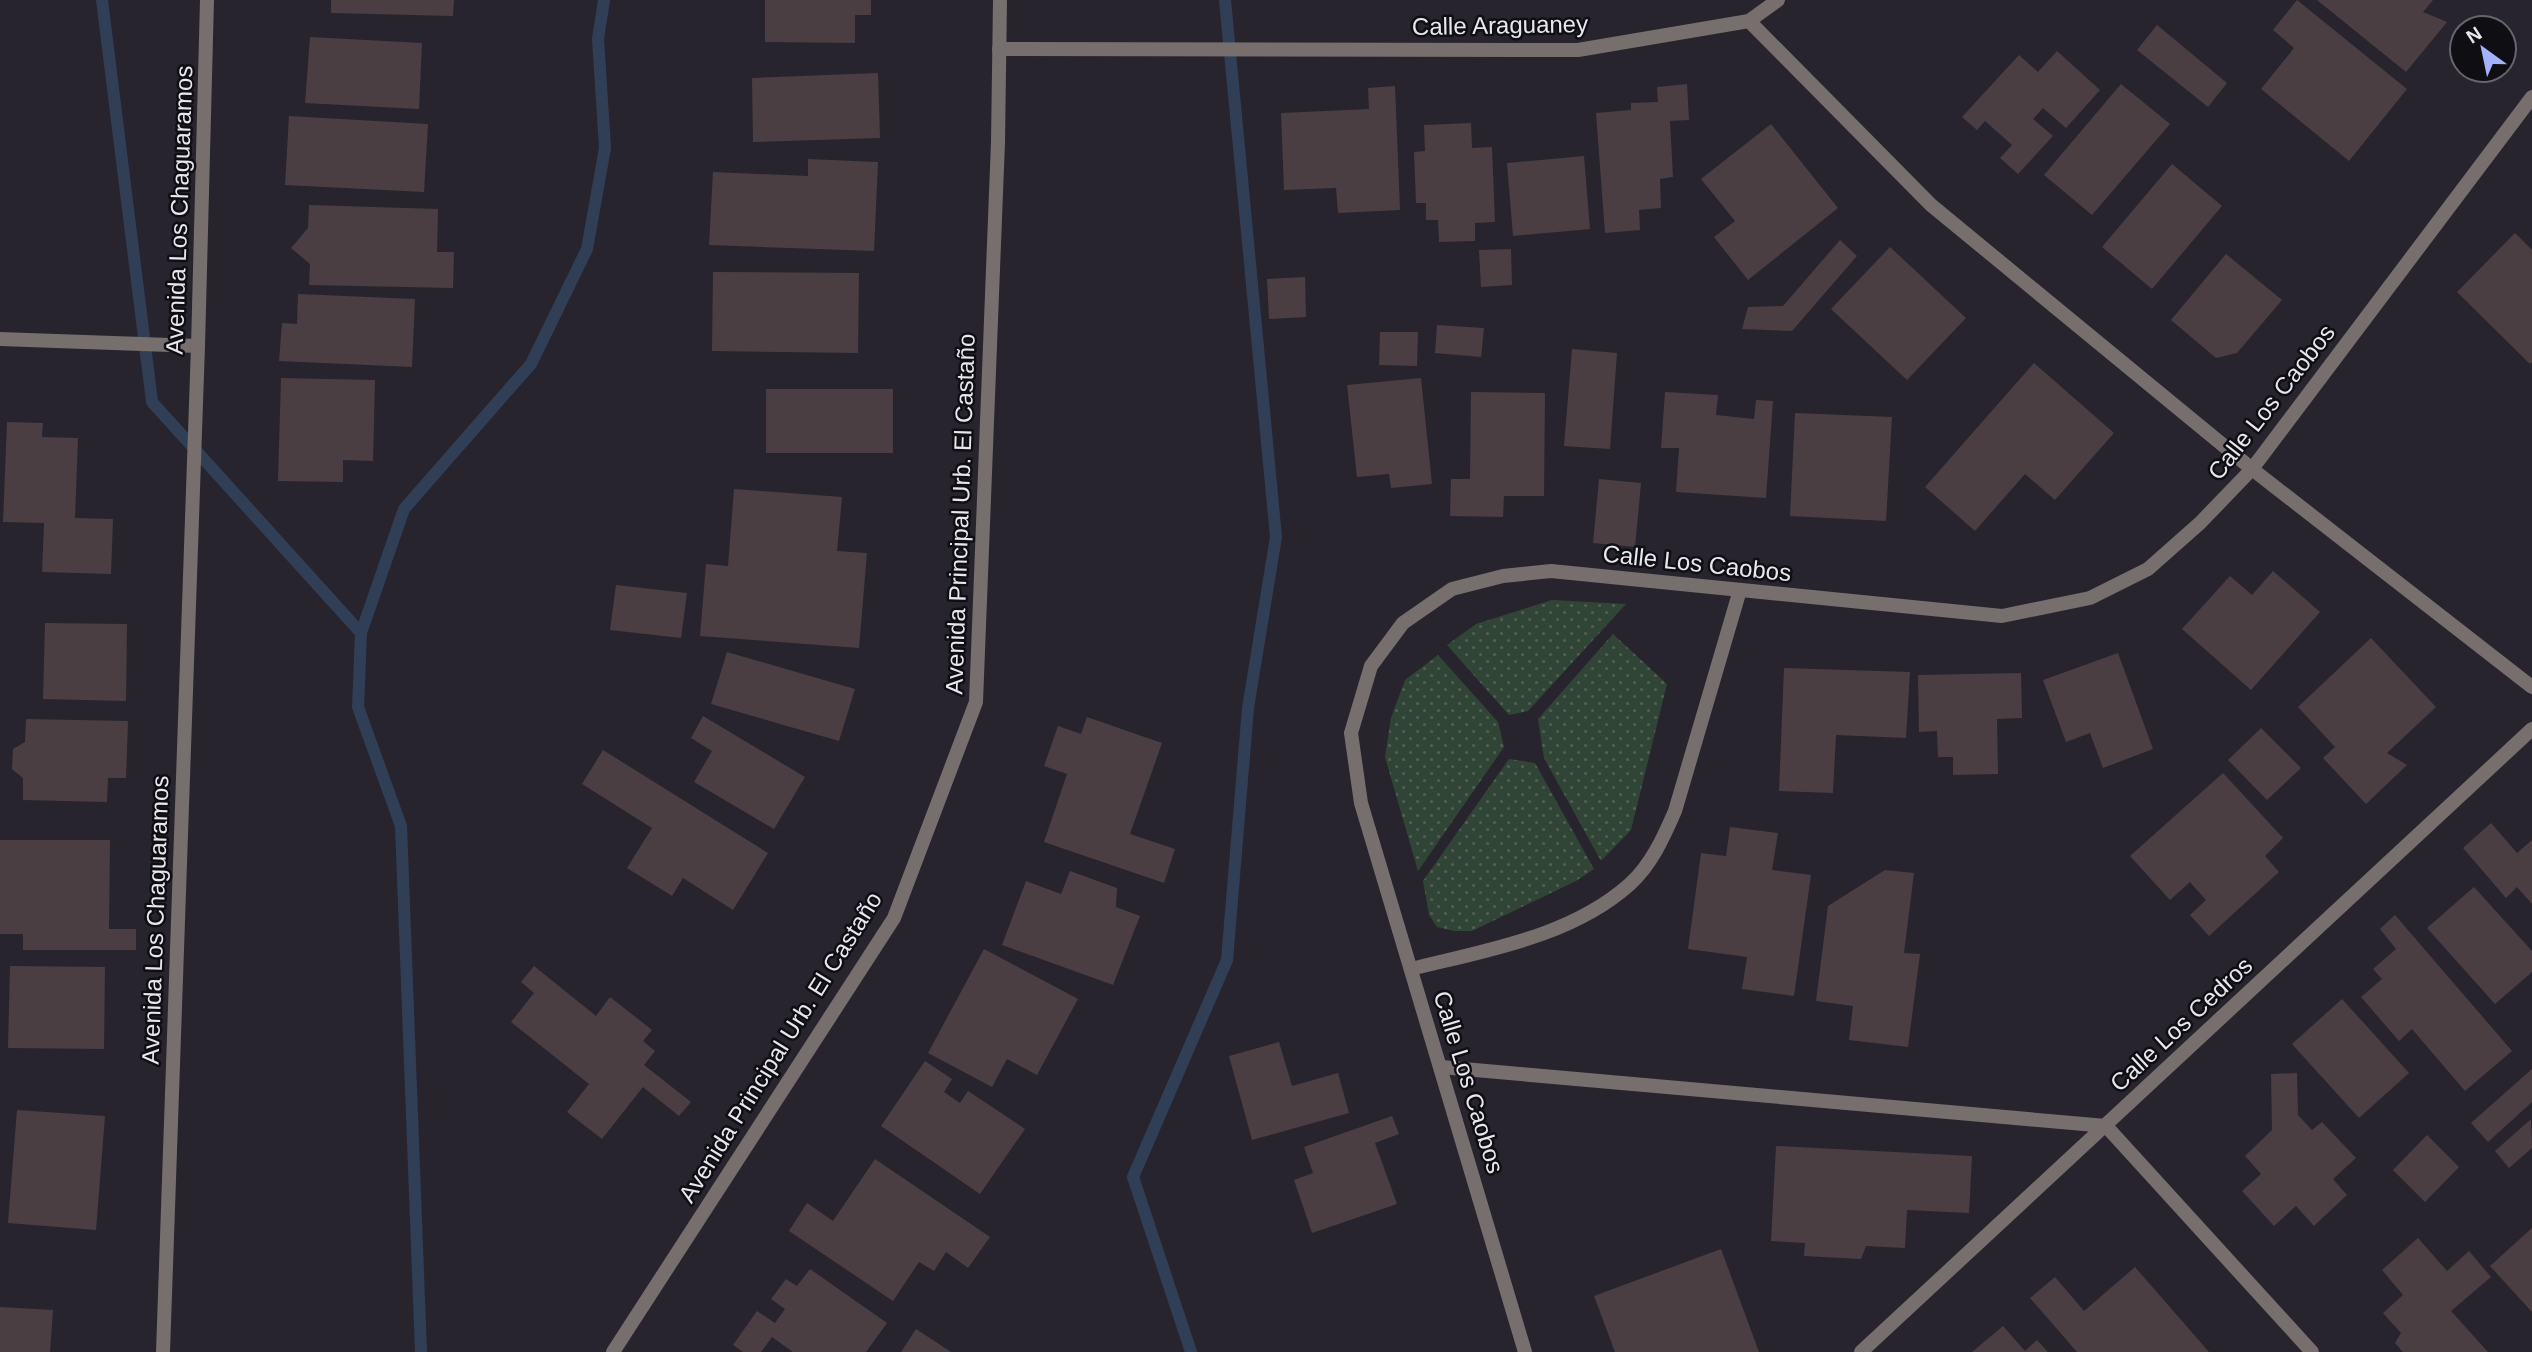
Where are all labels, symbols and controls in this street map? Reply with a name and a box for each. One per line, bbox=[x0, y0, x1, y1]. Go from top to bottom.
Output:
street label: Calle Araguaney bbox=[1412, 10, 1588, 40]
north arrow bbox=[2448, 14, 2518, 84]
text: N bbox=[2463, 23, 2485, 48]
street label: Avenida Los Chaguaramos bbox=[160, 65, 198, 355]
street label: Calle Los Caobos bbox=[2202, 319, 2340, 485]
street label: Avenida Principal Urb. El Castaño bbox=[940, 333, 980, 695]
street label: Calle Los Caobos bbox=[1601, 540, 1793, 586]
street label: Avenida Los Chaguaramos bbox=[136, 775, 174, 1065]
street label: Avenida Principal Urb. El Castaño bbox=[673, 887, 887, 1207]
street label: Calle Los Cedros bbox=[2104, 951, 2258, 1097]
street label: Calle Los Caobos bbox=[1428, 987, 1510, 1177]

